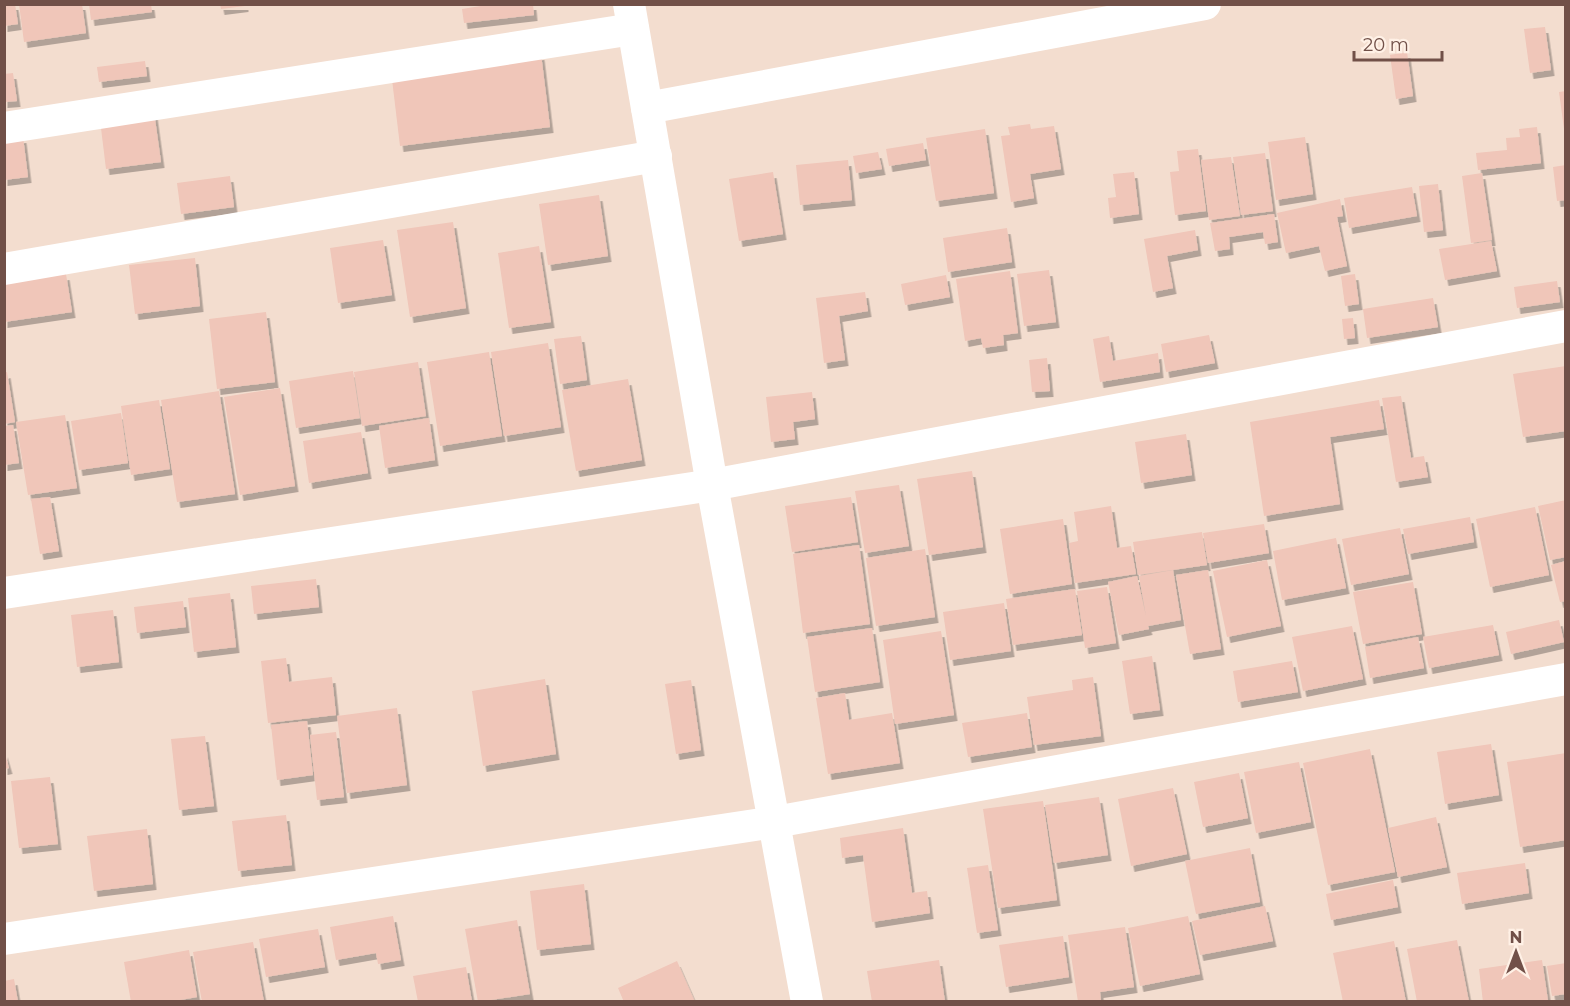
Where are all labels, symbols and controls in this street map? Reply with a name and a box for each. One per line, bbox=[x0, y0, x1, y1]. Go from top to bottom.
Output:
scale bar bbox=[1354, 24, 1442, 62]
text: 20 m bbox=[1363, 34, 1409, 56]
north arrow bbox=[1486, 922, 1546, 982]
text: N bbox=[1510, 928, 1522, 947]

